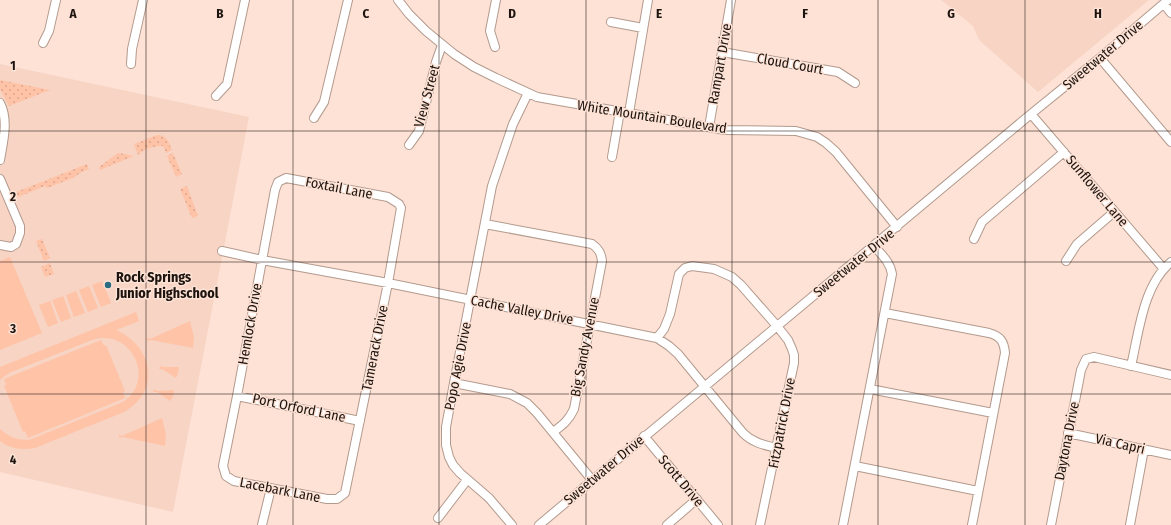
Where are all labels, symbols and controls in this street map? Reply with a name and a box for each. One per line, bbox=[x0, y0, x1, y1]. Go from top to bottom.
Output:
text: A bbox=[68, 6, 77, 21]
text: B bbox=[216, 6, 224, 21]
text: C bbox=[363, 6, 370, 21]
text: D bbox=[508, 6, 516, 21]
text: E bbox=[656, 6, 662, 21]
text: F bbox=[802, 6, 808, 21]
text: G bbox=[947, 6, 955, 21]
text: H bbox=[1094, 6, 1102, 21]
street label: Sweetwater Drive bbox=[1059, 16, 1147, 93]
street label: Rampart Drive bbox=[705, 22, 735, 106]
street label: Cloud Court bbox=[756, 50, 825, 78]
text: 1 bbox=[10, 58, 16, 73]
street label: View Street bbox=[410, 62, 444, 129]
street label: White Mountain Boulevard bbox=[576, 97, 728, 137]
street label: Sunflower Lane bbox=[1062, 152, 1132, 230]
street label: Foxtail Lane bbox=[304, 173, 374, 203]
text: 2 bbox=[9, 189, 16, 204]
street label: Sweetwater Drive bbox=[810, 225, 898, 301]
place label: Rock Springs Junior Highschool bbox=[115, 269, 219, 302]
marker: Rock Springs Junior Highschool bbox=[103, 280, 113, 290]
street label: Hemlock Drive bbox=[234, 282, 266, 366]
street label: Cache Valley Drive bbox=[469, 292, 575, 328]
street label: Big Sandy Avenue bbox=[567, 296, 603, 398]
street label: Tamerack Drive bbox=[358, 304, 392, 392]
street label: Popo Agie Drive bbox=[441, 320, 475, 412]
text: 3 bbox=[9, 321, 16, 336]
street label: Fitzpatrick Drive bbox=[765, 376, 799, 470]
street label: Port Orford Lane bbox=[251, 390, 347, 426]
street label: Daytona Drive bbox=[1051, 400, 1083, 482]
street label: Via Capri bbox=[1093, 430, 1147, 458]
street label: Sweetwater Drive bbox=[560, 431, 648, 508]
text: 4 bbox=[10, 452, 17, 467]
street label: Scott Drive bbox=[655, 452, 708, 510]
street label: Lacebark Lane bbox=[238, 474, 322, 506]

